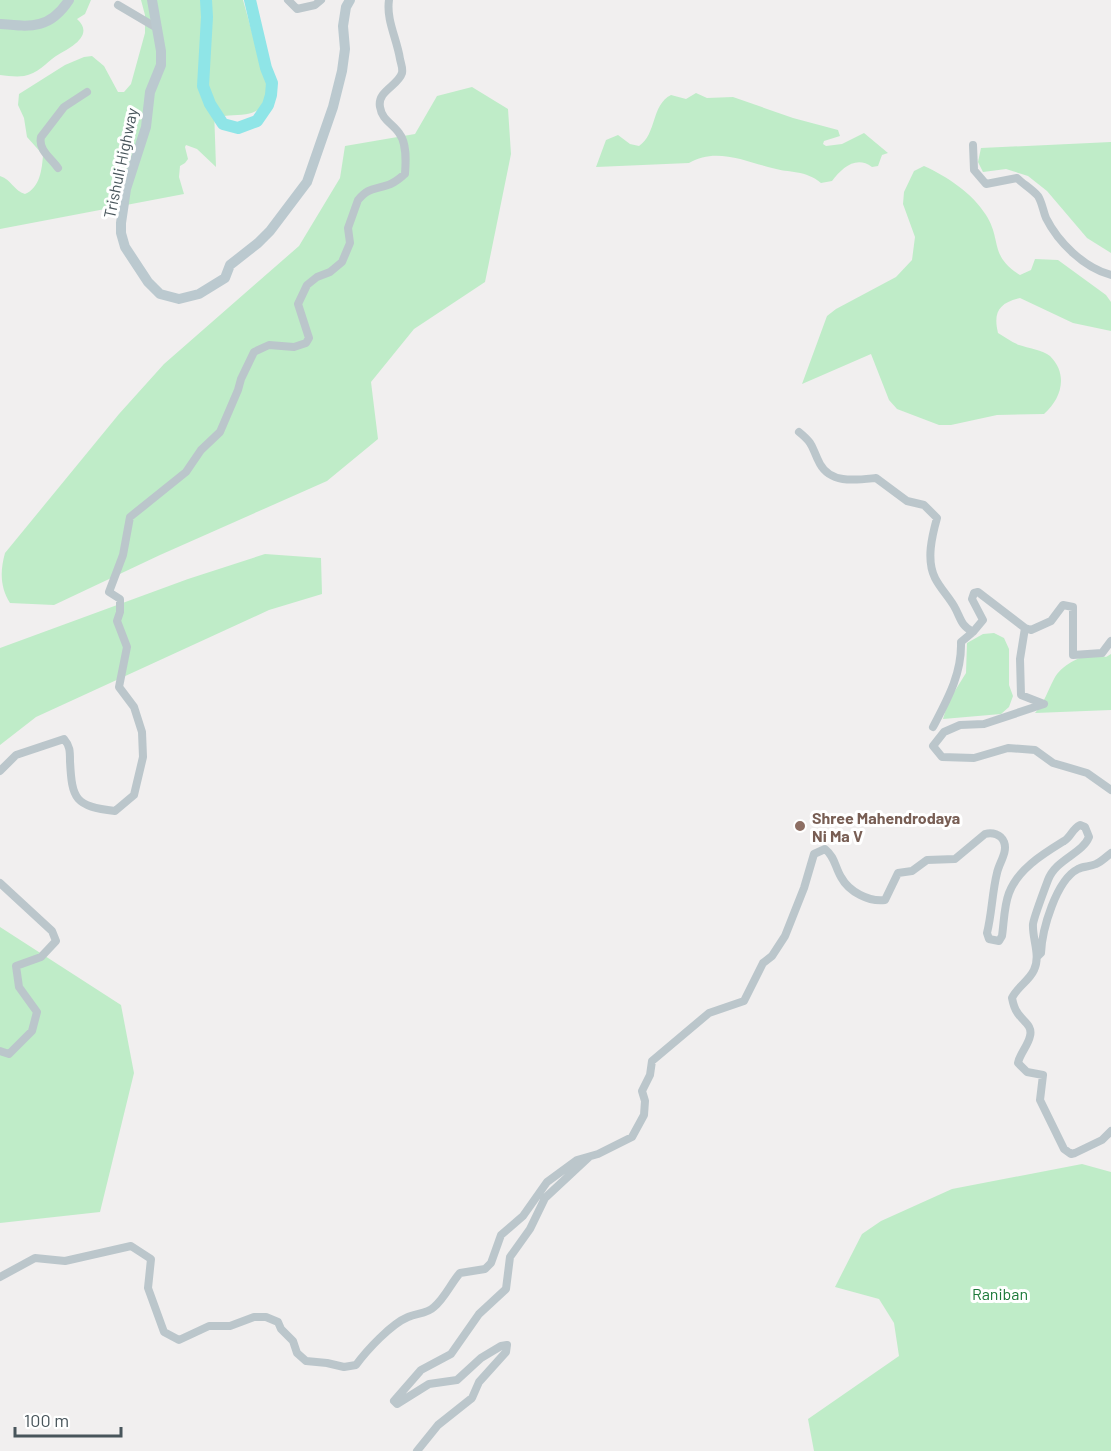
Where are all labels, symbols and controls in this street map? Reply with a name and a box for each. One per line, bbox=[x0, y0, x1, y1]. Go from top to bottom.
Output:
street label: Trishuli Highway bbox=[99, 105, 141, 220]
place label: Shree Mahendrodaya Ni Ma V bbox=[812, 808, 960, 845]
marker: Shree Mahendrodaya Ni Ma V bbox=[793, 819, 807, 833]
park label: Raniban bbox=[972, 1284, 1028, 1303]
scale bar bbox=[15, 1400, 122, 1438]
text: 100 m bbox=[24, 1409, 69, 1431]

